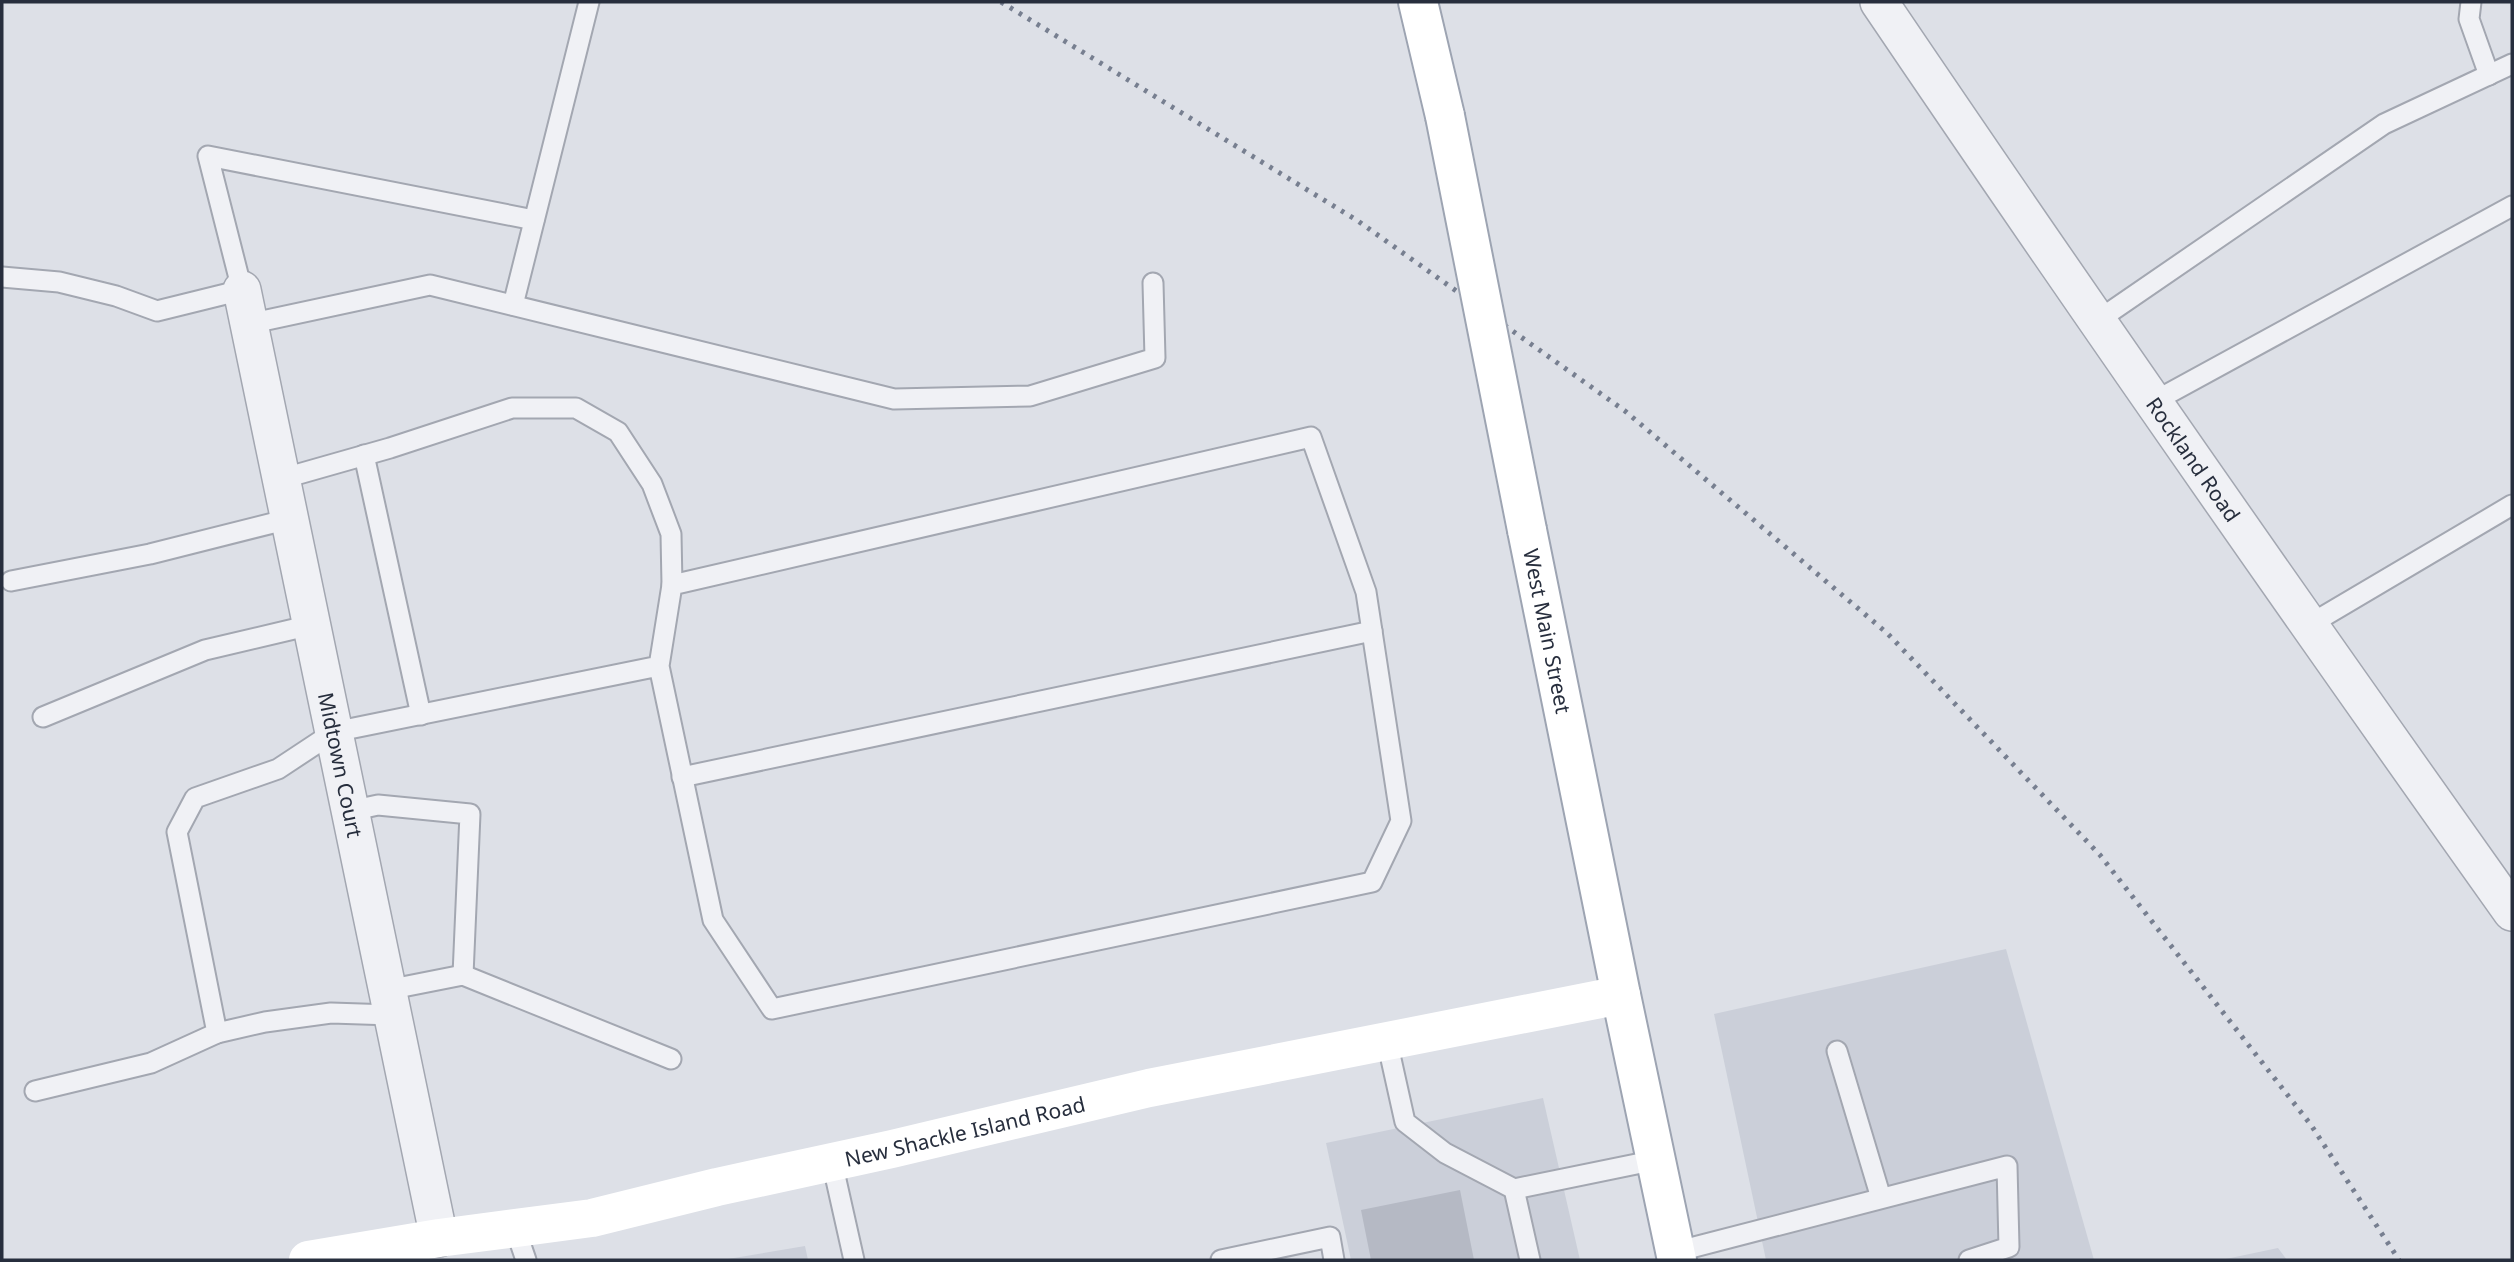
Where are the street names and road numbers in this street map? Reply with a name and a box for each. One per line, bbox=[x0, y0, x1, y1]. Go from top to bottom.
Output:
street label: Rockland Road bbox=[2140, 391, 2247, 527]
street label: West Main Street bbox=[1517, 546, 1578, 716]
street label: Midtown Court bbox=[312, 690, 369, 840]
street label: New Shackle Island Road bbox=[842, 1090, 1088, 1173]

